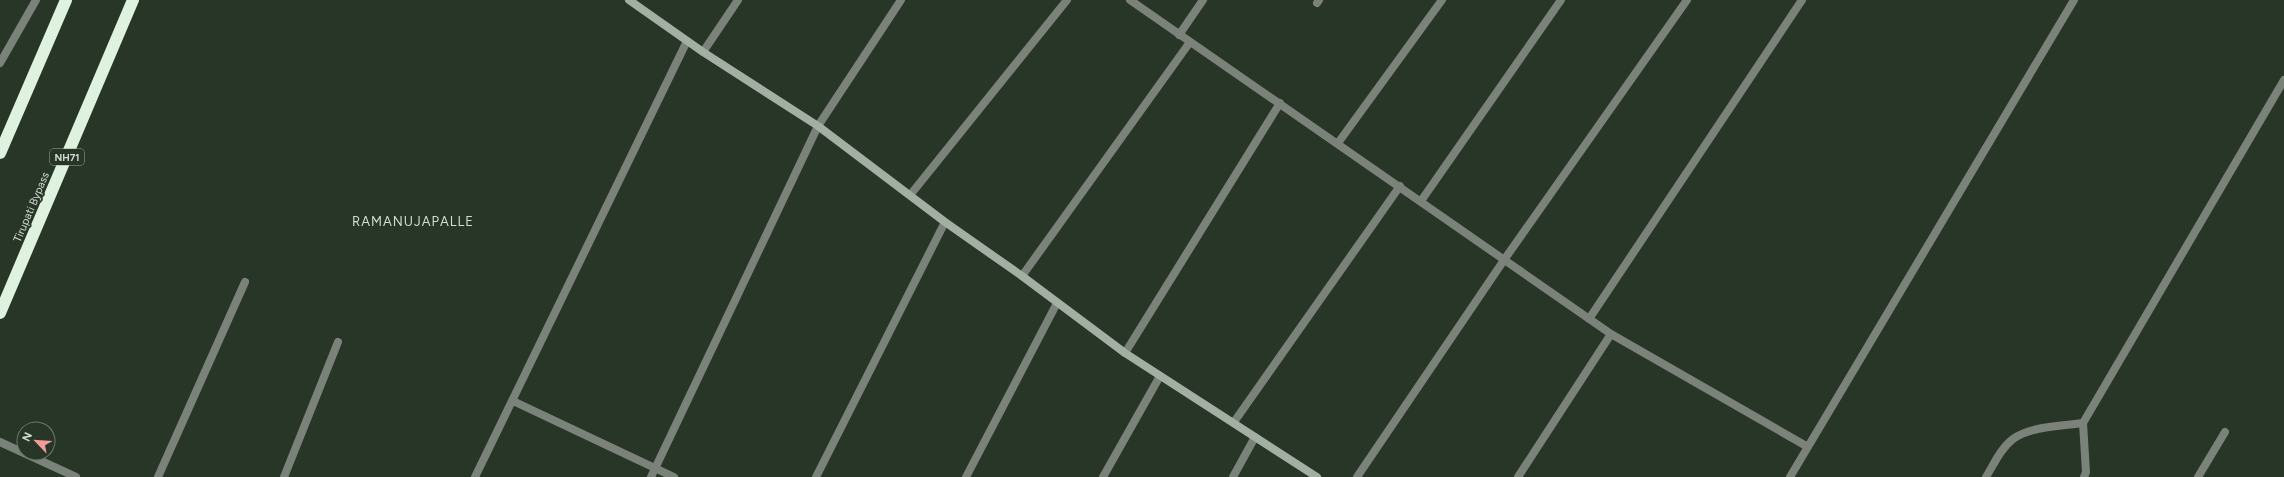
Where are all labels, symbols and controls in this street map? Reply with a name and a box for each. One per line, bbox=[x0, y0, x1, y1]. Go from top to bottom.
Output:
road number: NH71 bbox=[50, 149, 84, 165]
street label: Tirupati Bypass bbox=[11, 170, 52, 244]
district label: RAMANUJAPALLE bbox=[352, 214, 474, 229]
north arrow bbox=[16, 421, 56, 461]
text: N bbox=[20, 430, 35, 444]

